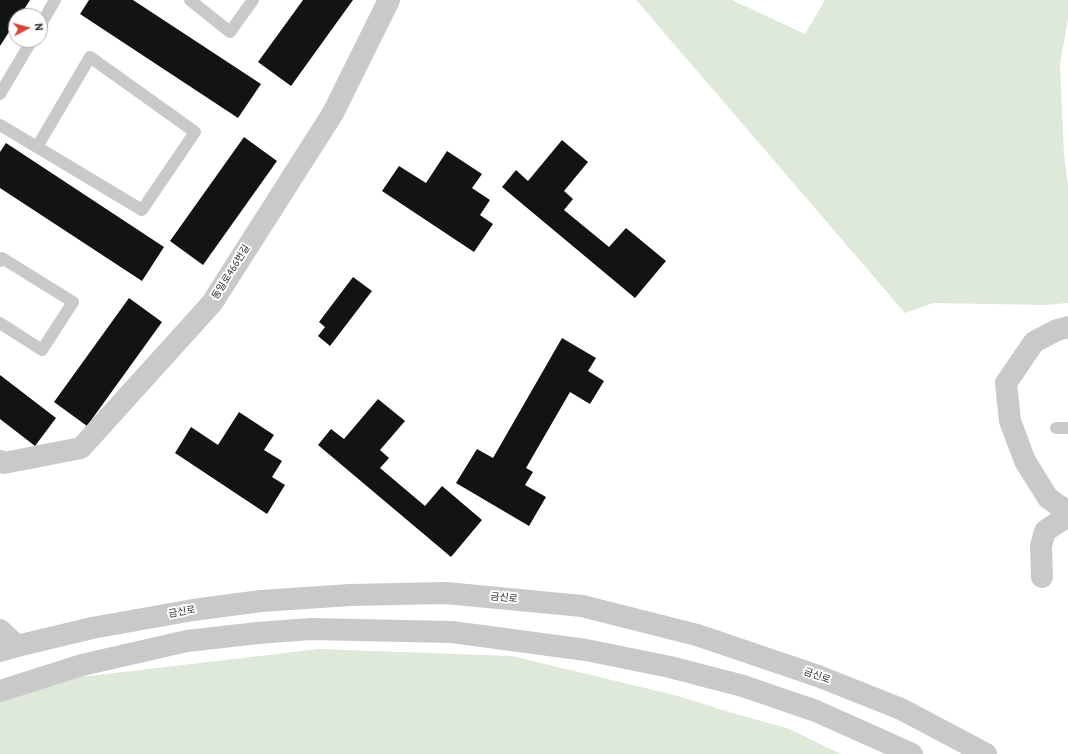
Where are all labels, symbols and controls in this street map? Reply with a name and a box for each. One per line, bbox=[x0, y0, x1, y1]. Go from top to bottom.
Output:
north arrow bbox=[8, 8, 48, 48]
text: N bbox=[32, 23, 46, 31]
street label: 동일로466번길 bbox=[209, 242, 253, 302]
street label: 금신로 bbox=[490, 591, 518, 605]
street label: 금신로 bbox=[167, 604, 197, 620]
street label: 금신로 bbox=[802, 666, 832, 686]

